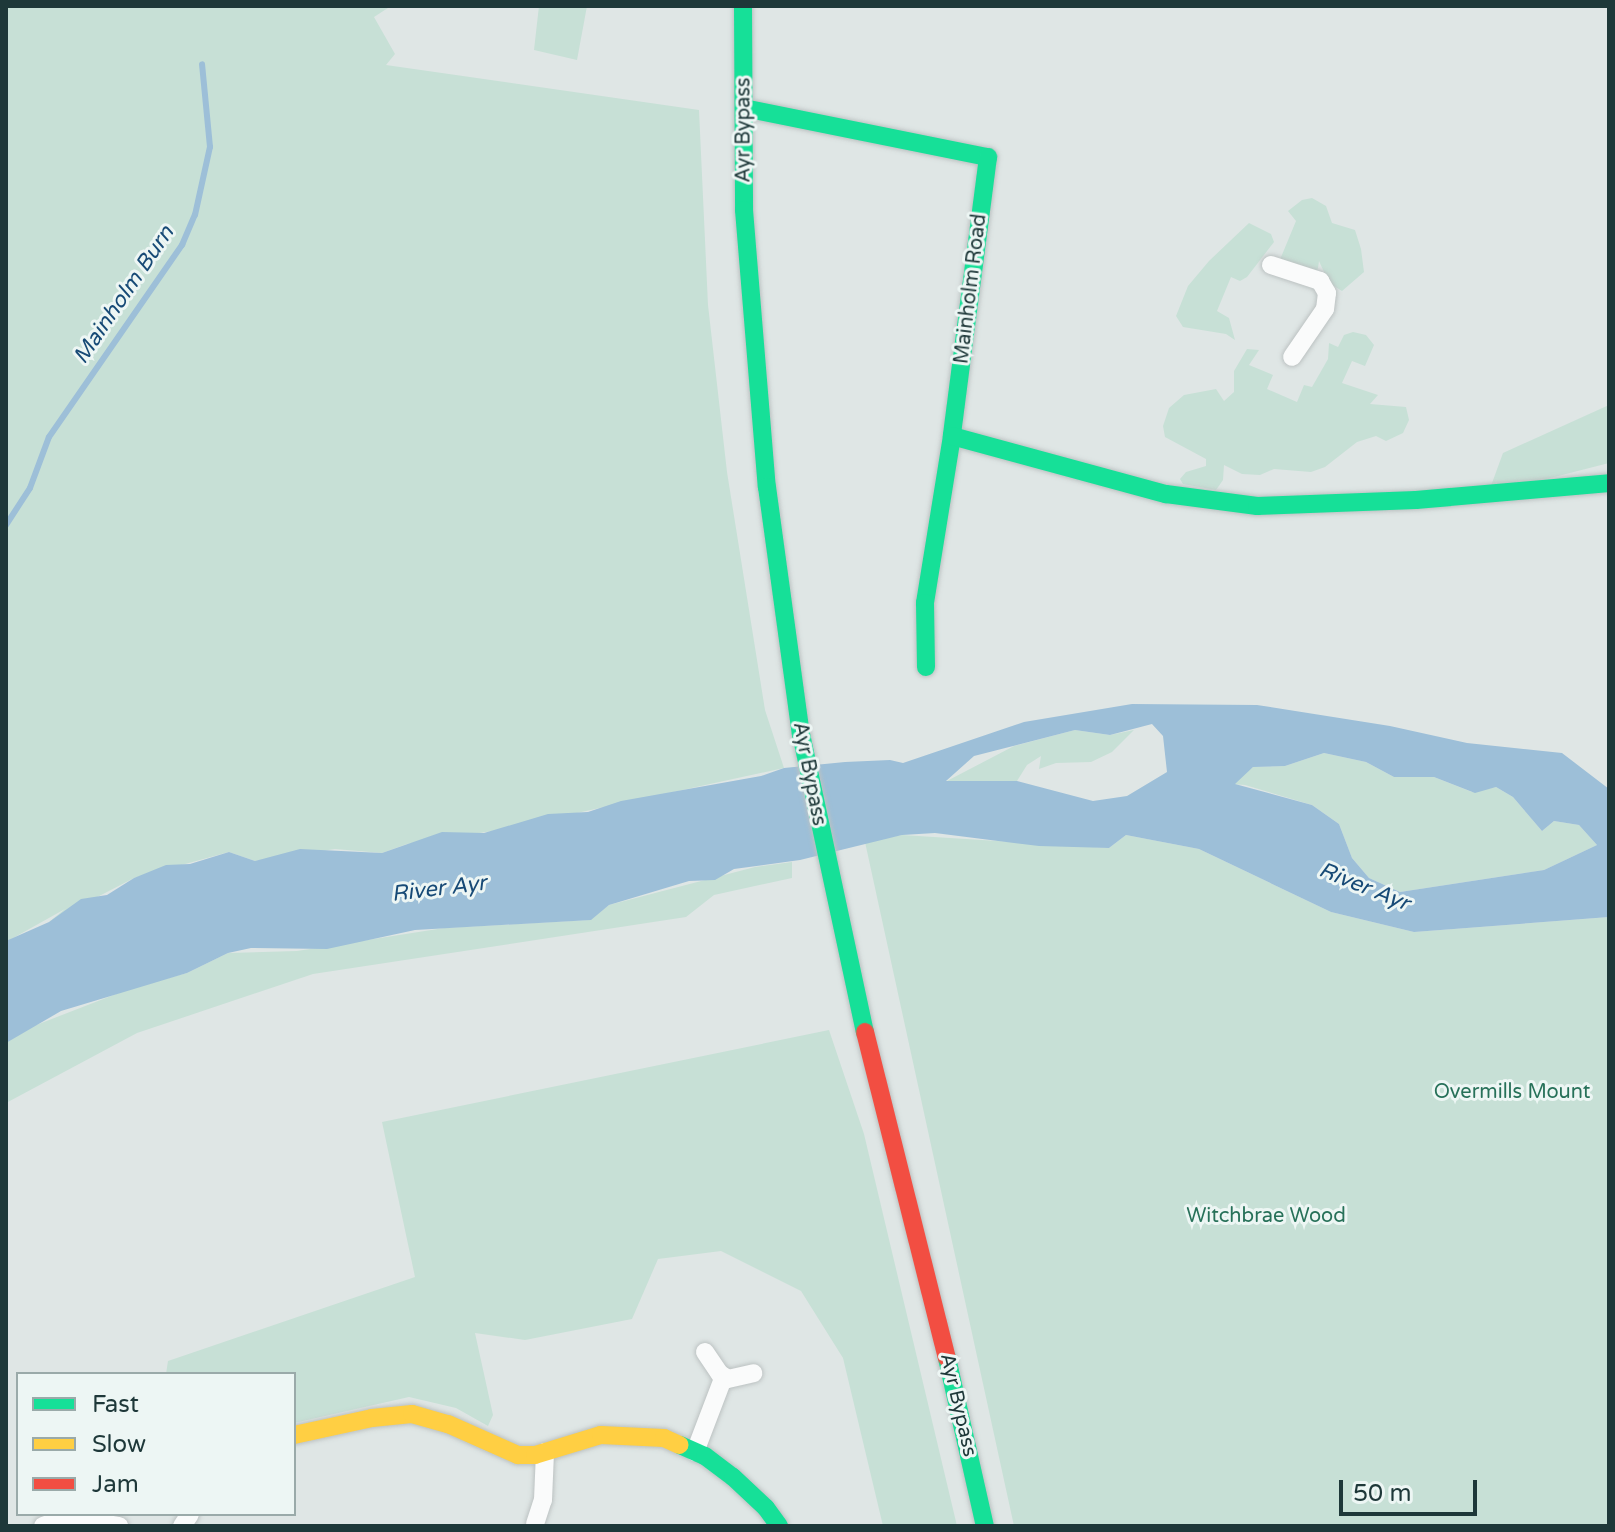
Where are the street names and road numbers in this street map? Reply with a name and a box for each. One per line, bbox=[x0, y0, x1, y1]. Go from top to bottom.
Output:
street label: Ayr Bypass bbox=[732, 77, 756, 183]
street label: Mainholm Road bbox=[950, 213, 992, 365]
street label: Ayr Bypass bbox=[787, 720, 831, 828]
street label: Ayr Bypass bbox=[934, 1351, 982, 1459]

